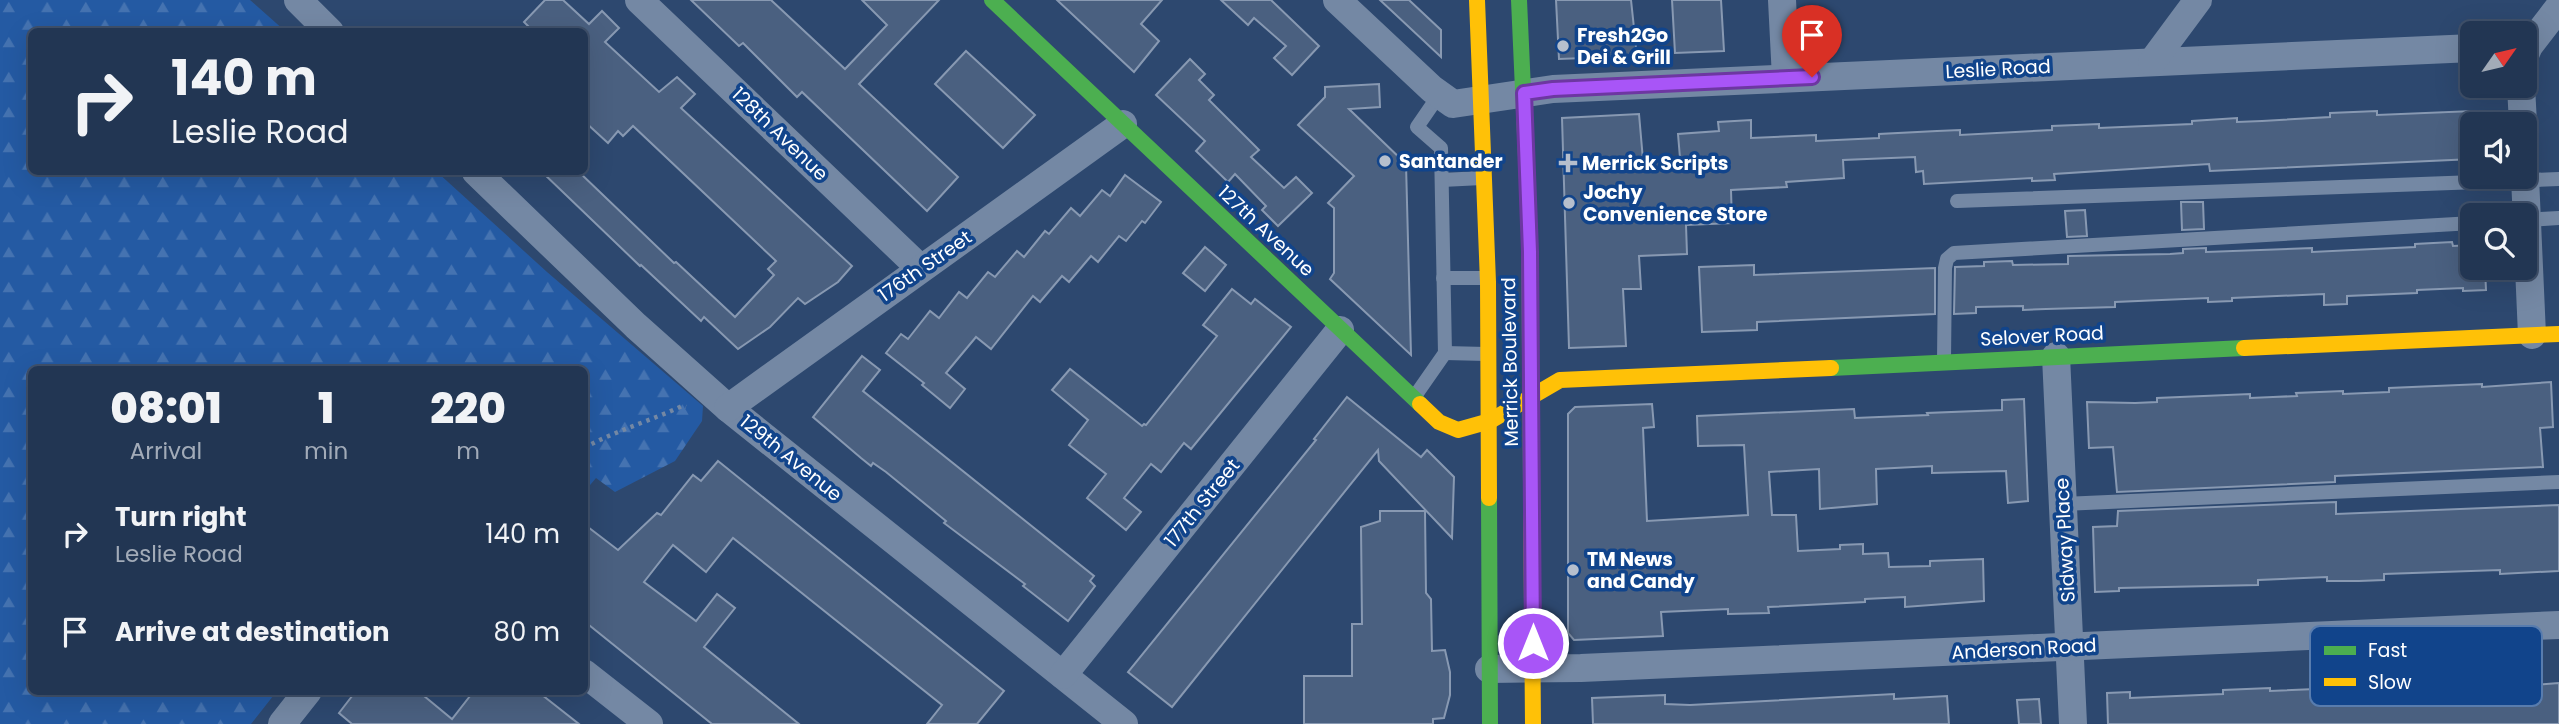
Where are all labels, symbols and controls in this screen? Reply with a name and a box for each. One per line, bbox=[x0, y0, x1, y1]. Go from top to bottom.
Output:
pin bbox=[1782, 5, 1842, 77]
icon: arrive bbox=[1793, 16, 1831, 54]
north arrow bbox=[2460, 21, 2538, 98]
map controls bbox=[2460, 21, 2537, 280]
place label: Fresh2Go Dei & Grill bbox=[1577, 22, 1671, 71]
marker: Fresh2Go Dei & Grill bbox=[1555, 38, 1571, 54]
text: 140 m bbox=[171, 44, 317, 112]
street label: Leslie Road bbox=[1945, 53, 2051, 85]
icon: right bbox=[56, 56, 147, 147]
street label: 128th Avenue bbox=[726, 81, 834, 187]
text: Leslie Road bbox=[171, 109, 349, 154]
button: sound bbox=[2460, 112, 2537, 189]
place label: Santander bbox=[1399, 148, 1503, 175]
place label: Merrick Scripts bbox=[1582, 150, 1728, 177]
marker: Santander bbox=[1377, 153, 1393, 169]
marker: Merrick Scripts bbox=[1560, 155, 1576, 171]
street label: 127th Avenue bbox=[1212, 179, 1320, 283]
place label: Jochy Convenience Store bbox=[1583, 179, 1768, 228]
marker: Jochy Convenience Store bbox=[1561, 195, 1577, 211]
button: search bbox=[2460, 203, 2537, 280]
street label: 176th Street bbox=[873, 224, 977, 308]
street label: Merrick Boulevard bbox=[1495, 277, 1525, 447]
street label: Selover Road bbox=[1979, 319, 2105, 353]
text: 08:01 bbox=[110, 379, 222, 438]
text: 1 bbox=[318, 379, 334, 438]
text: 220 bbox=[430, 379, 506, 438]
street label: 129th Avenue bbox=[734, 408, 848, 508]
text: Arrival bbox=[130, 435, 202, 467]
text: min bbox=[304, 435, 348, 467]
text: m bbox=[456, 435, 480, 467]
street label: 177th Street bbox=[1158, 453, 1246, 553]
street label: Sidway Place bbox=[2048, 477, 2082, 603]
text: Turn right bbox=[115, 499, 247, 535]
icon: right bbox=[56, 515, 94, 553]
text: 140 m bbox=[485, 516, 560, 552]
text: Leslie Road bbox=[115, 538, 243, 570]
place label: TM News and Candy bbox=[1587, 546, 1696, 595]
marker: TM News and Candy bbox=[1565, 562, 1581, 578]
position arrow bbox=[1496, 606, 1570, 680]
icon: arrive bbox=[56, 613, 94, 651]
text: Arrive at destination bbox=[115, 614, 390, 650]
text: 80 m bbox=[494, 614, 560, 650]
legend bbox=[2310, 626, 2542, 706]
street label: Anderson Road bbox=[1951, 632, 2097, 666]
text: Fast bbox=[2368, 637, 2407, 664]
text: Slow bbox=[2368, 669, 2412, 696]

